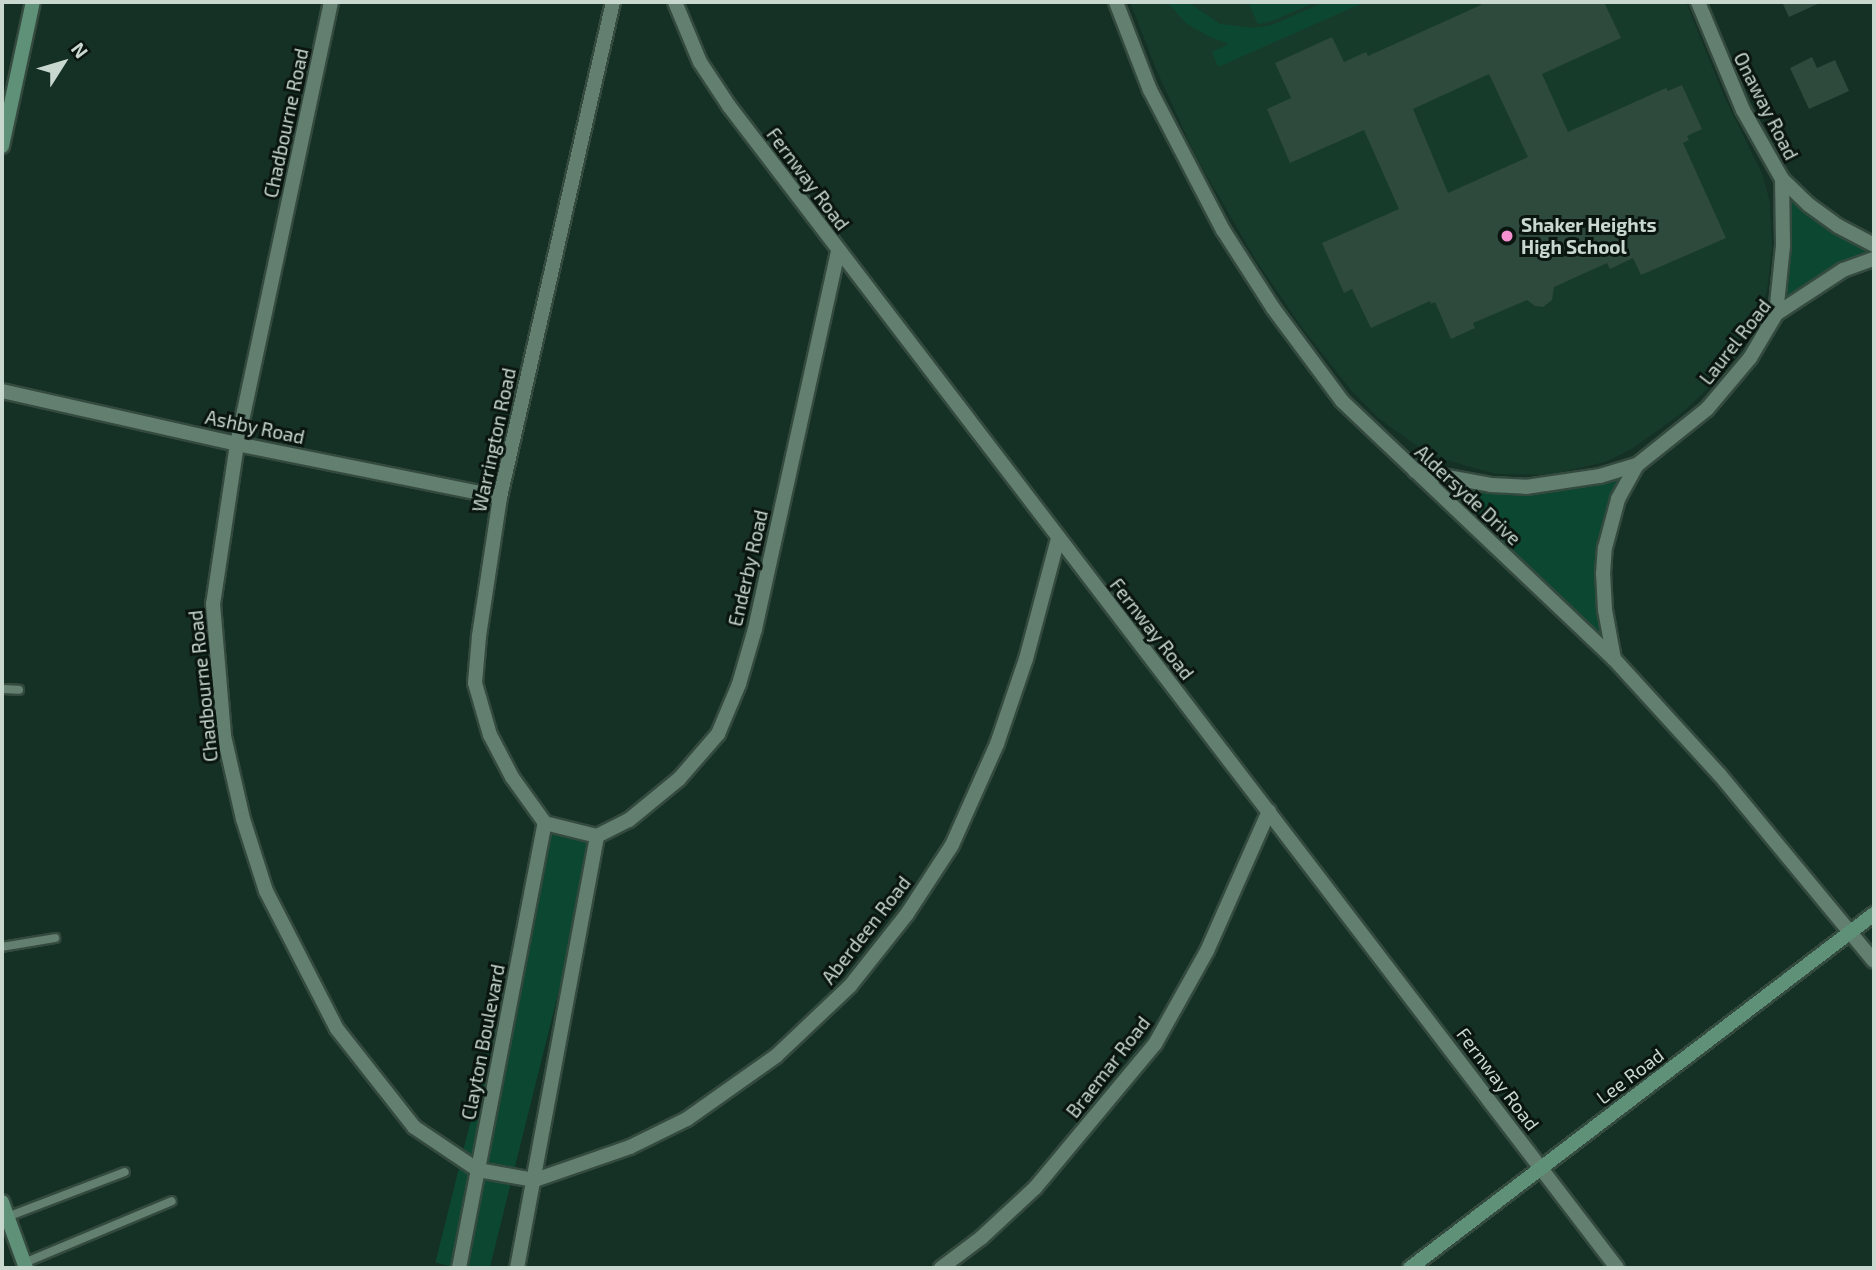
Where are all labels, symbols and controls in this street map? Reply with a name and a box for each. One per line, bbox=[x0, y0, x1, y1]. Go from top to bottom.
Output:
north arrow bbox=[28, 28, 98, 98]
text: N bbox=[67, 38, 93, 62]
street label: Chadbourne Road bbox=[259, 46, 313, 200]
street label: Onaway Road bbox=[1729, 48, 1803, 164]
street label: Fernway Road bbox=[762, 123, 854, 235]
place label: Shaker Heights High School bbox=[1521, 214, 1657, 258]
marker: Shaker Heights High School bbox=[1499, 228, 1515, 244]
street label: Laurel Road bbox=[1695, 295, 1775, 389]
street label: Warrington Road bbox=[468, 366, 520, 514]
street label: Ashby Road bbox=[203, 405, 307, 449]
street label: Aldersyde Drive bbox=[1410, 440, 1526, 550]
street label: Enderby Road bbox=[723, 507, 773, 629]
street label: Fernway Road bbox=[1105, 574, 1199, 684]
street label: Chadbourne Road bbox=[184, 609, 222, 763]
street label: Aberdeen Road bbox=[817, 872, 915, 988]
street label: Clayton Boulevard bbox=[457, 962, 509, 1122]
street label: Braemar Road bbox=[1061, 1012, 1155, 1122]
street label: Fernway Road bbox=[1452, 1023, 1544, 1135]
street label: Lee Road bbox=[1592, 1043, 1668, 1109]

